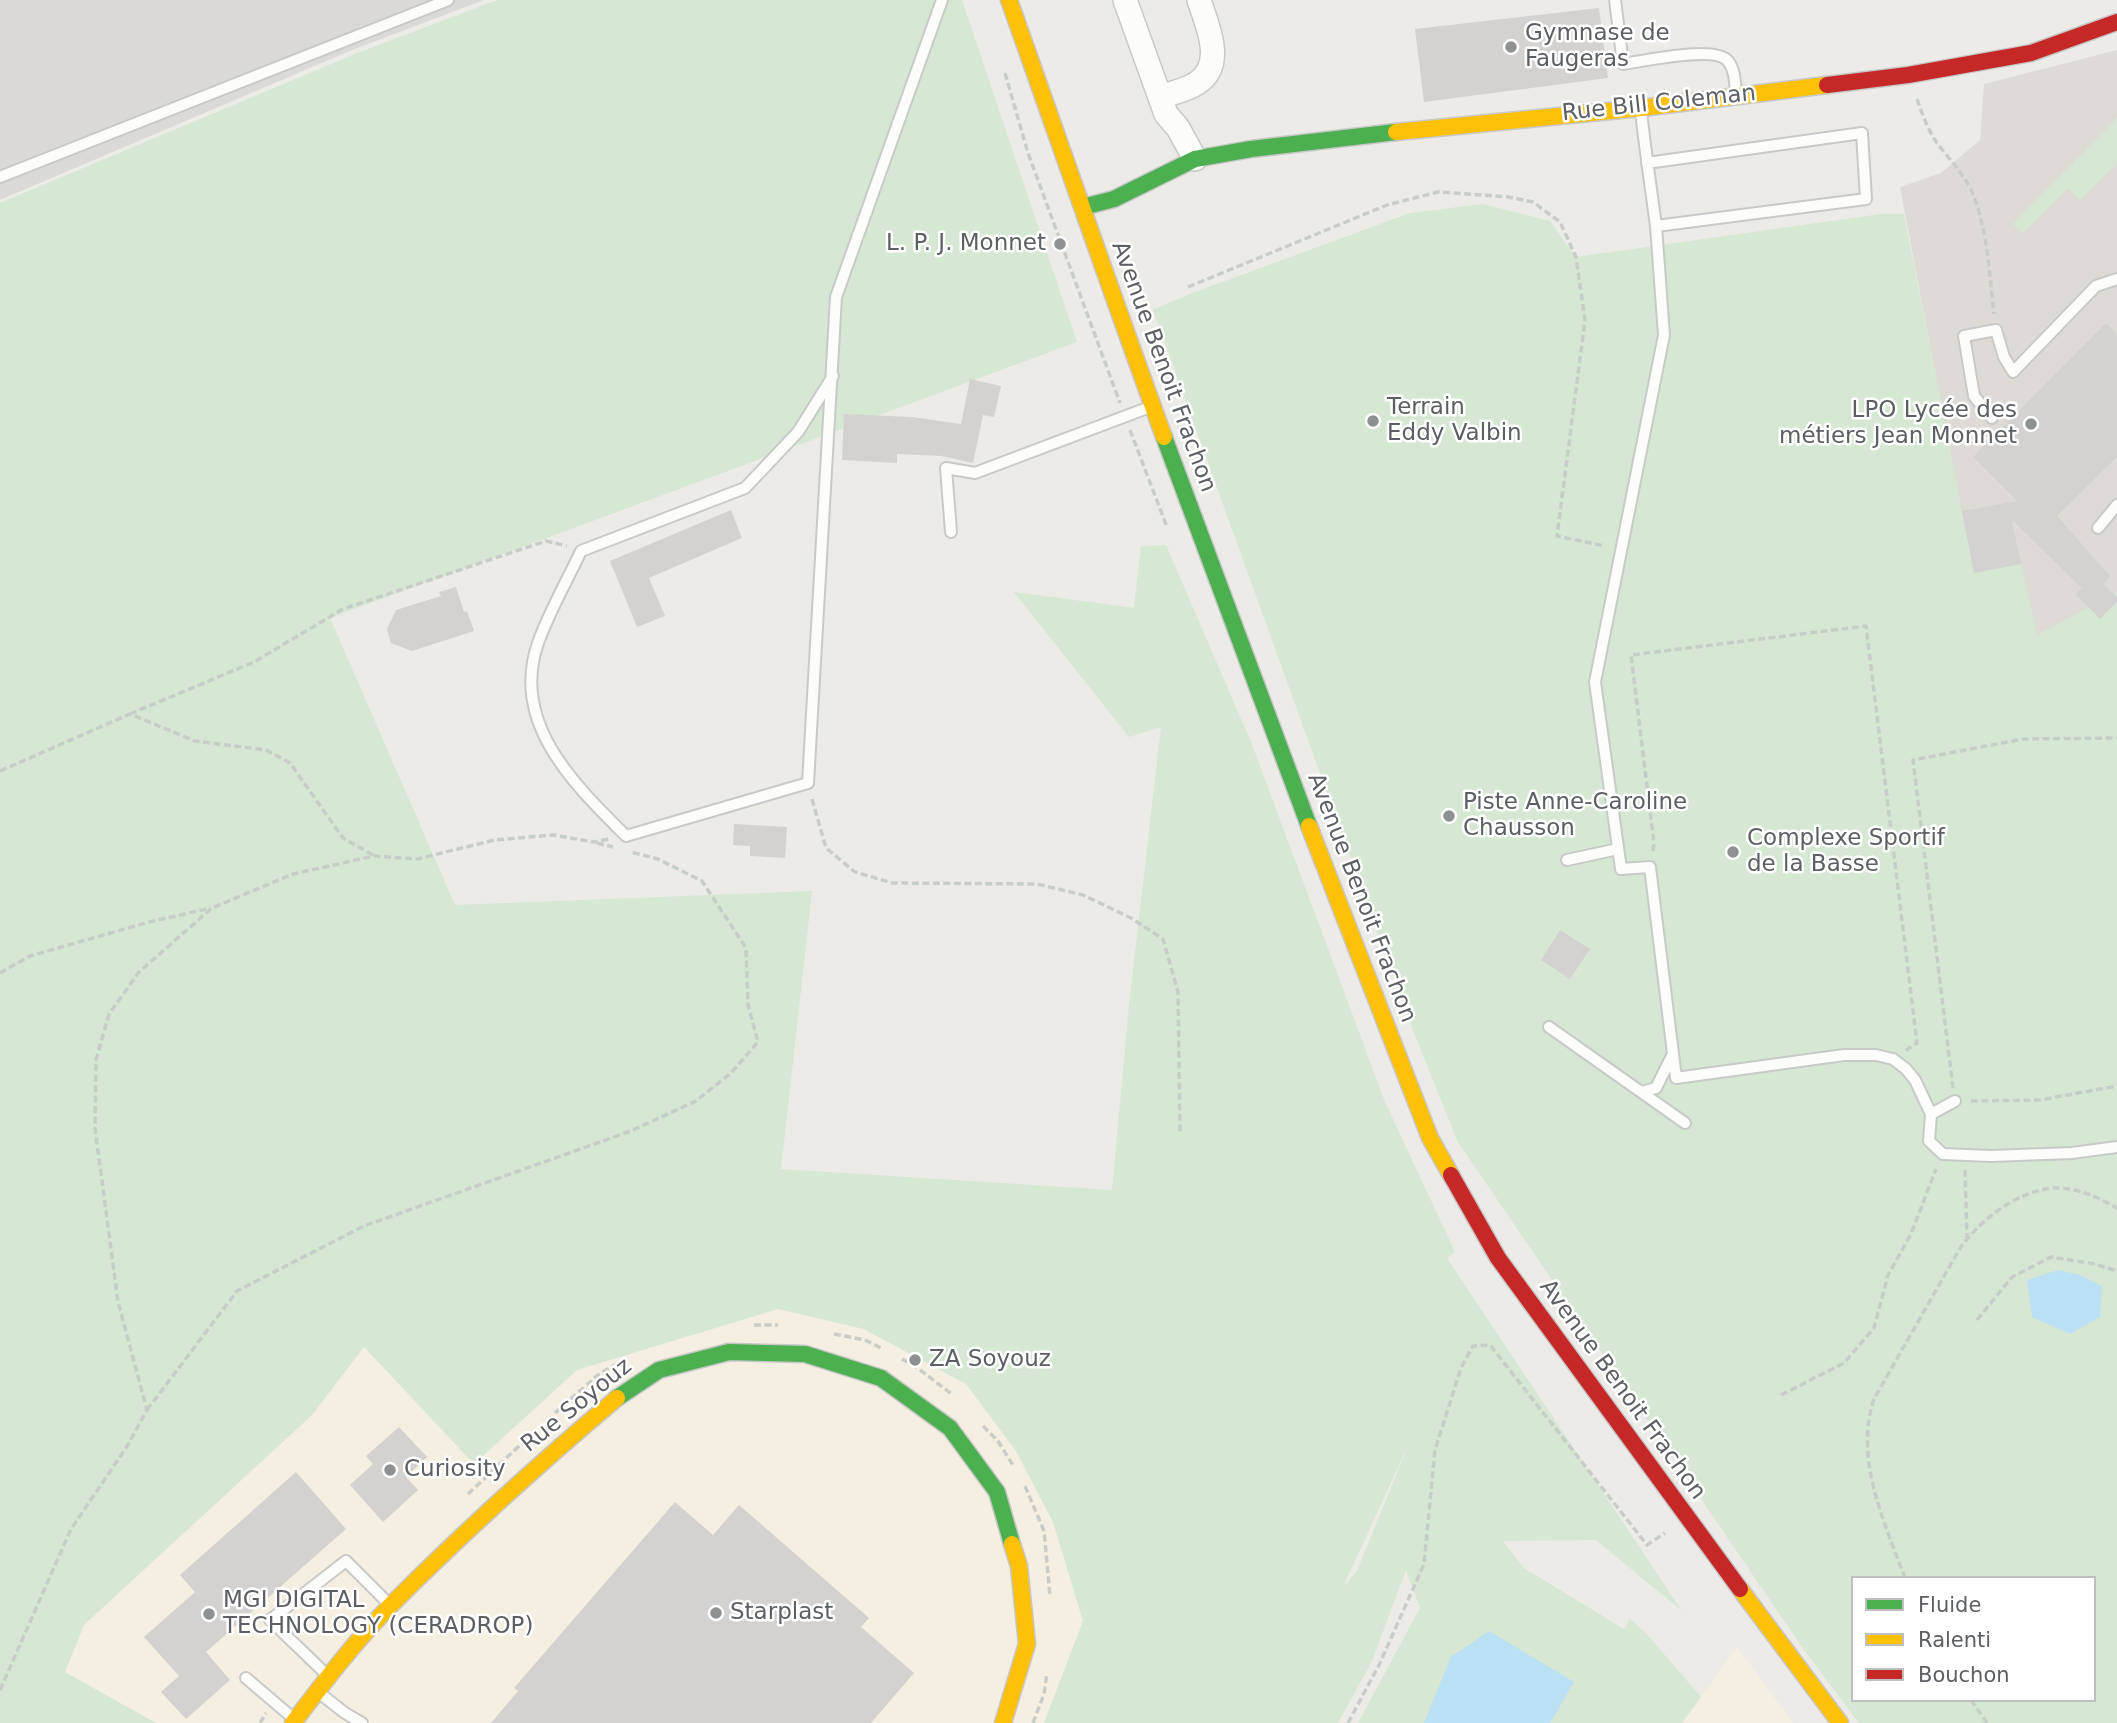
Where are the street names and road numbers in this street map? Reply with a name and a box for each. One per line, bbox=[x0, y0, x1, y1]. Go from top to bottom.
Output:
street label: Rue Bill Coleman bbox=[1561, 80, 1757, 128]
street label: Avenue Benoit Frachon bbox=[1105, 238, 1221, 496]
street label: Avenue Benoit Frachon bbox=[1301, 769, 1421, 1027]
street label: Avenue Benoit Frachon bbox=[1533, 1275, 1711, 1505]
street label: Rue Soyouz bbox=[516, 1353, 638, 1459]

